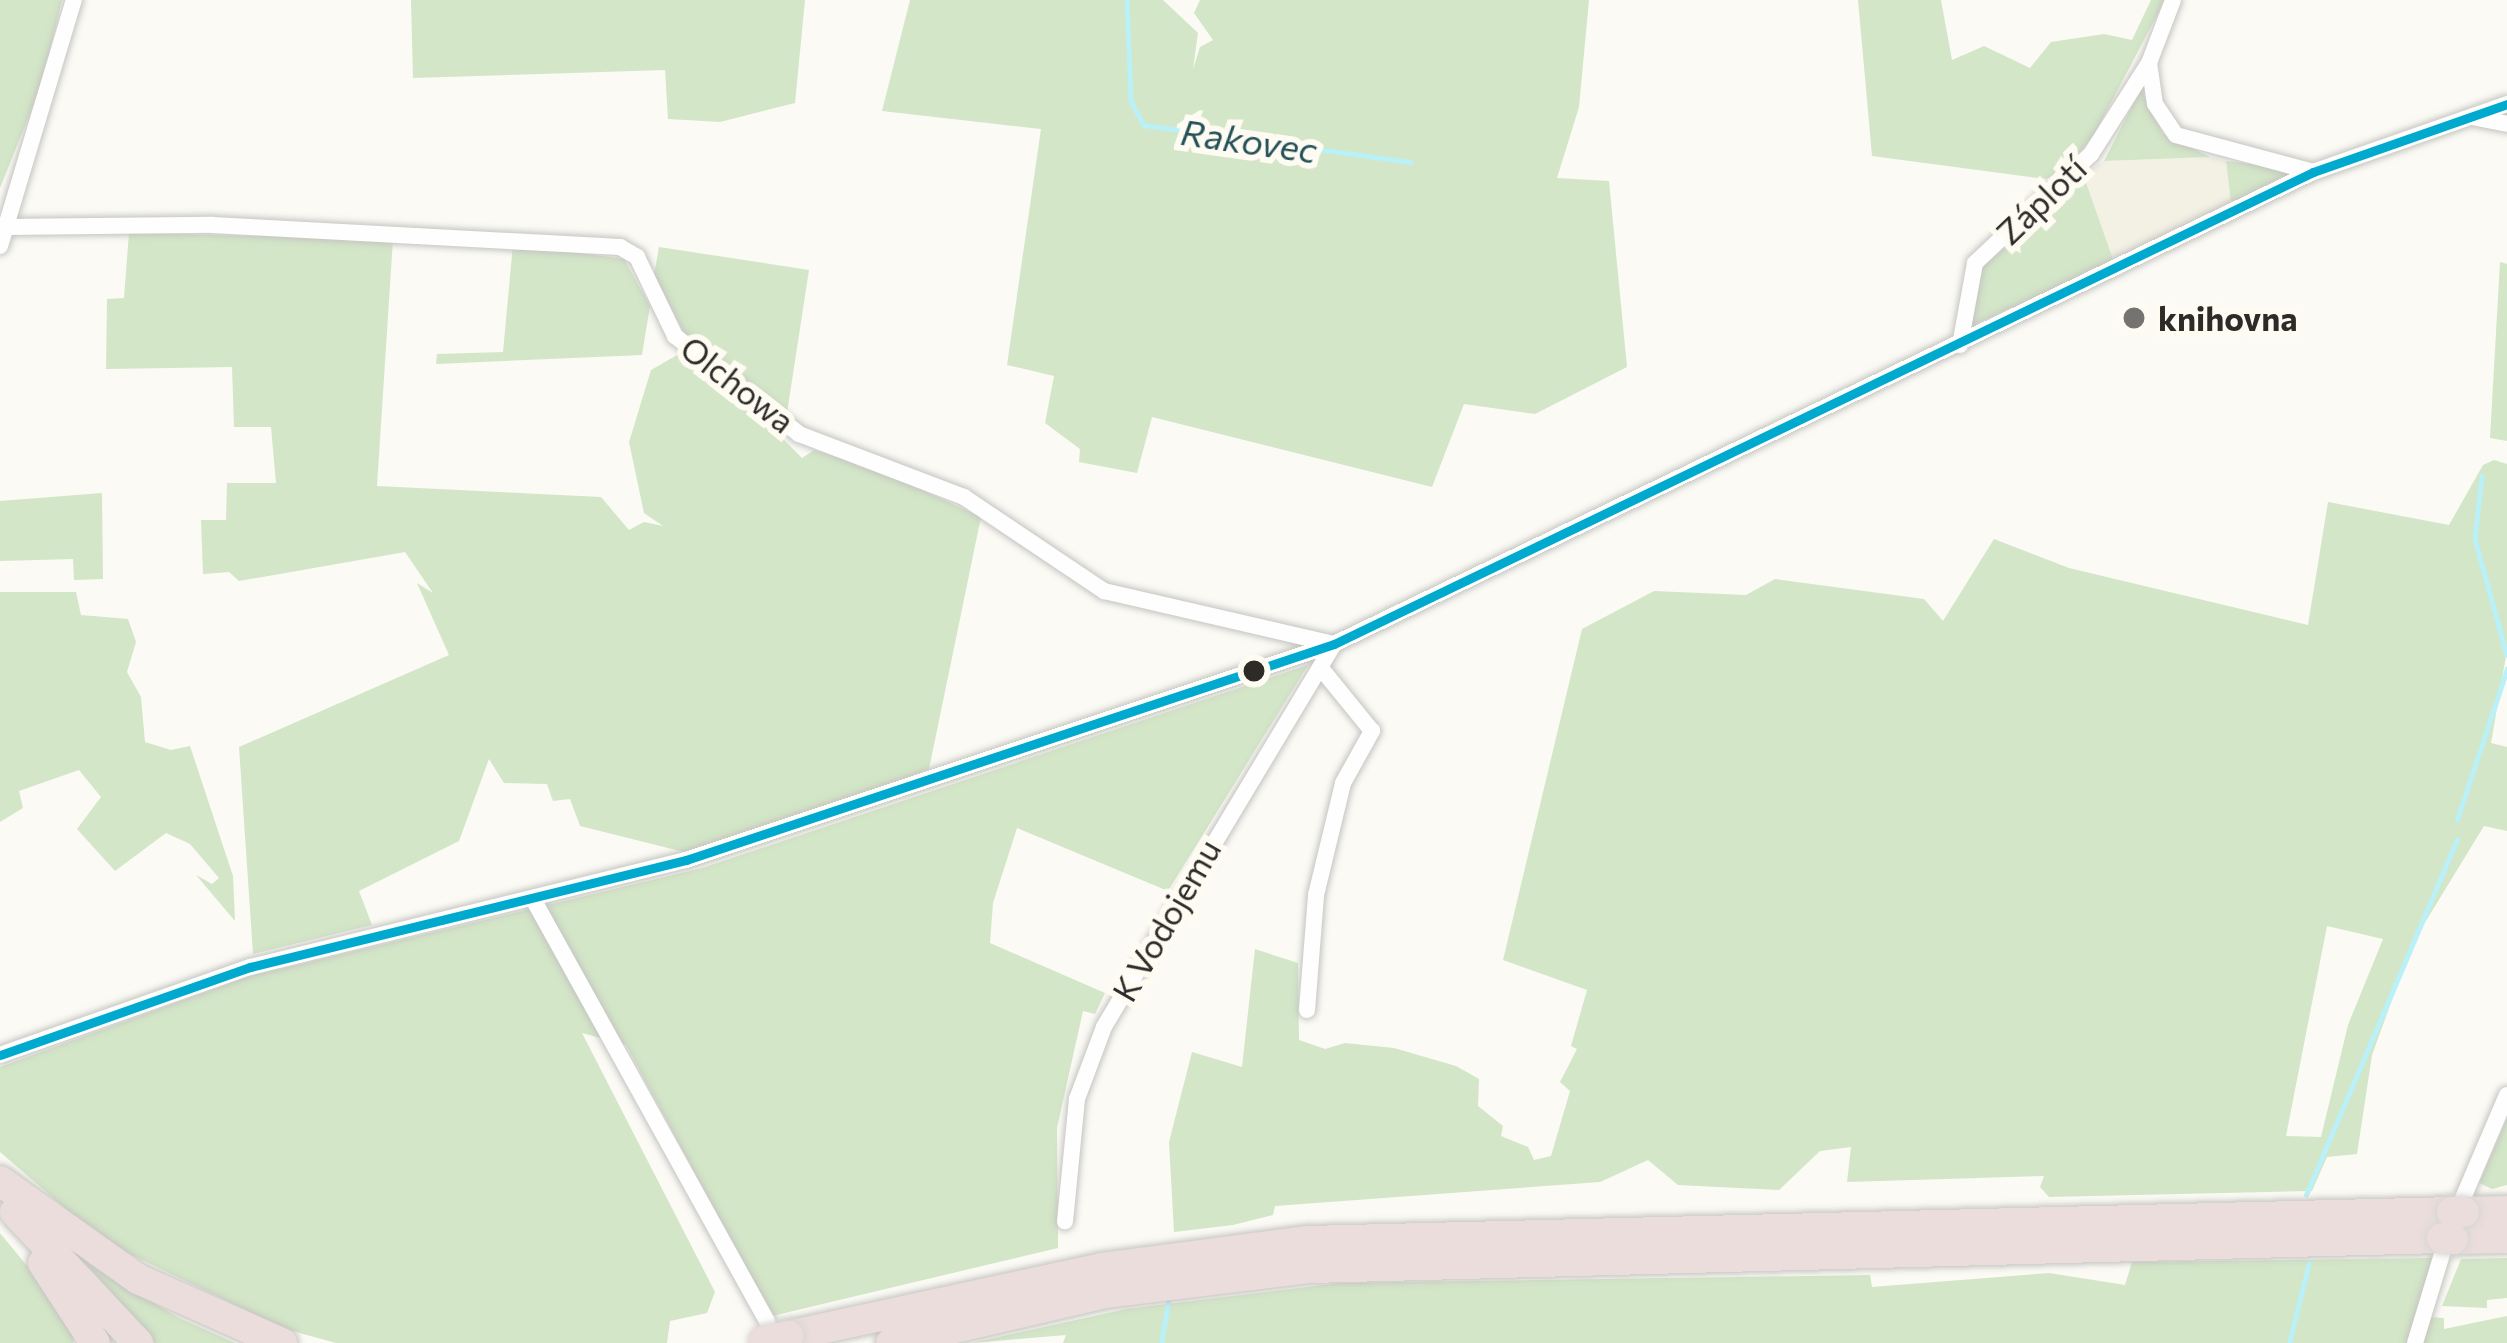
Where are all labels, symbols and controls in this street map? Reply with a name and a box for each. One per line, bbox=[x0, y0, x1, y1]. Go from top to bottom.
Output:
water label: Rakovec bbox=[1178, 109, 1320, 171]
street label: Záplotí bbox=[1988, 148, 2094, 252]
place label: knihovna bbox=[2158, 298, 2298, 338]
marker: knihovna bbox=[2121, 305, 2147, 331]
street label: Olchowa bbox=[673, 327, 803, 441]
unlabelled marker bbox=[1243, 660, 1265, 682]
street label: K Vodojemu bbox=[1104, 832, 1228, 1008]

